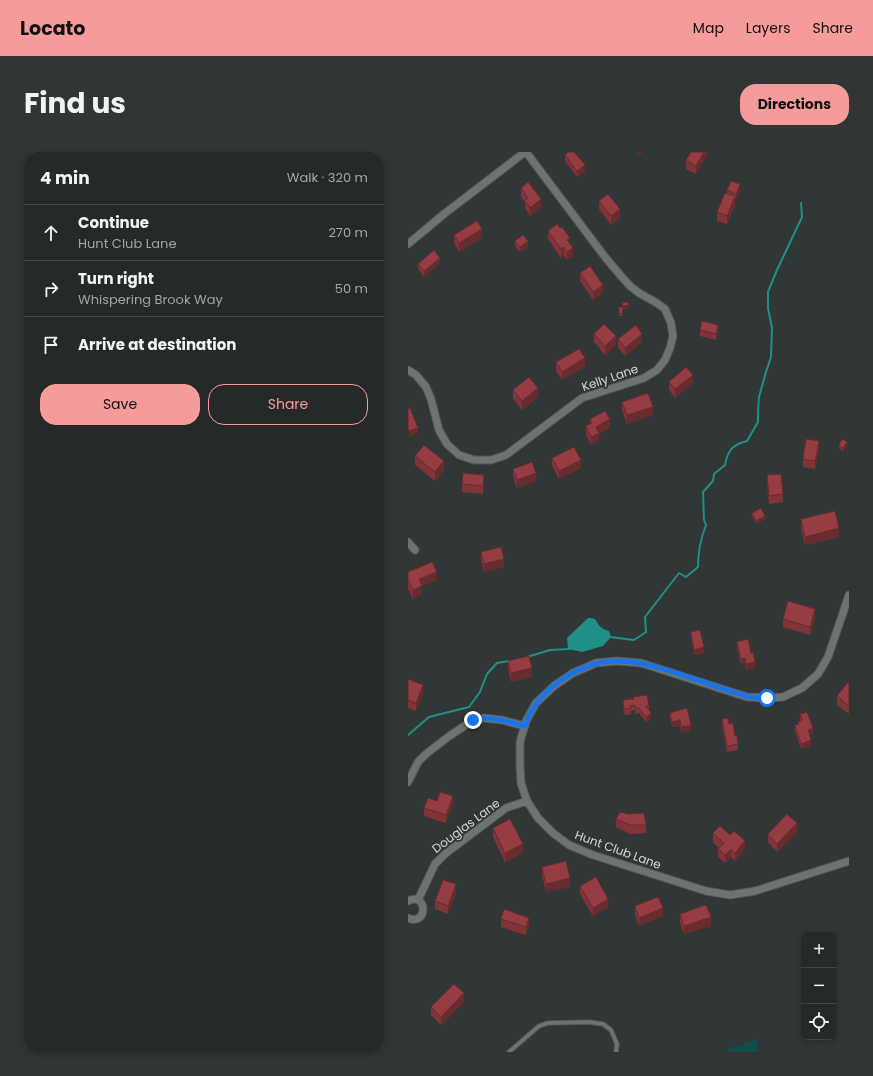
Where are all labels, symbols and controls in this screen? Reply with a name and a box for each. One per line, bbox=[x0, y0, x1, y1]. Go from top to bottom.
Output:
text: Locato bbox=[20, 15, 85, 42]
text: Map bbox=[693, 18, 724, 38]
text: Layers bbox=[746, 18, 790, 38]
text: Share bbox=[812, 18, 853, 38]
text: Find us bbox=[24, 84, 126, 123]
button: Directions bbox=[740, 84, 849, 125]
text: 4 min bbox=[40, 166, 90, 190]
text: Walk · 320 m bbox=[287, 168, 368, 187]
text: Continue bbox=[78, 212, 149, 233]
icon: ahead bbox=[40, 222, 62, 244]
text: 270 m bbox=[328, 223, 368, 242]
text: Hunt Club Lane bbox=[78, 234, 176, 253]
text: Turn right bbox=[78, 268, 154, 289]
icon: right bbox=[40, 278, 62, 300]
text: 50 m bbox=[335, 279, 368, 298]
text: Whispering Brook Way bbox=[78, 290, 223, 309]
icon: arrive bbox=[40, 334, 62, 356]
text: Arrive at destination bbox=[78, 334, 236, 355]
street label: Kelly Lane bbox=[579, 360, 640, 395]
button: Save bbox=[40, 384, 200, 425]
button: Share bbox=[208, 384, 368, 425]
route start bbox=[758, 689, 776, 707]
route end bbox=[464, 711, 482, 729]
street label: Douglas Lane bbox=[428, 794, 503, 857]
street label: Hunt Club Lane bbox=[573, 826, 664, 873]
map controls bbox=[801, 932, 837, 1040]
button: + bbox=[801, 932, 837, 968]
button: − bbox=[801, 968, 837, 1004]
button: locate bbox=[801, 1004, 837, 1040]

